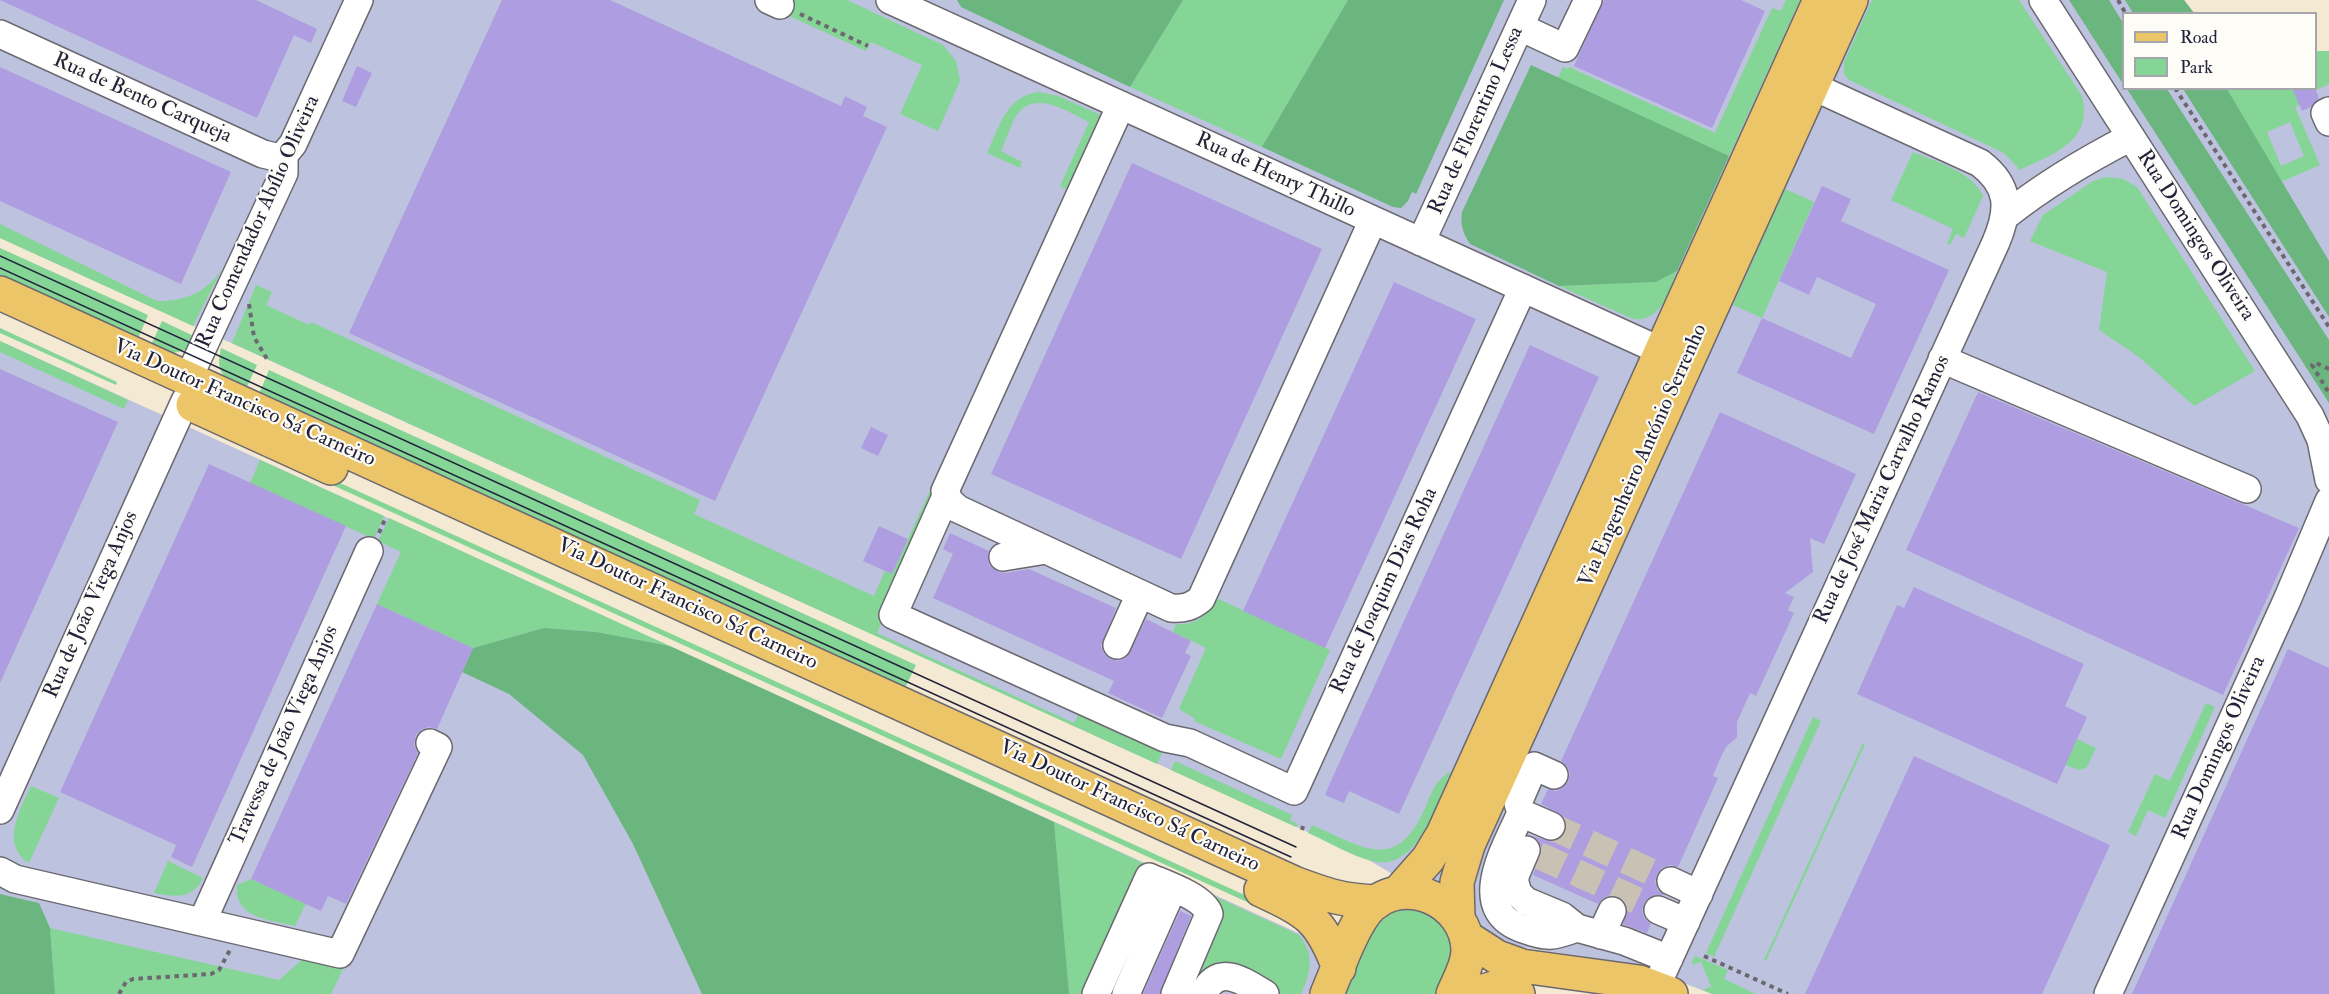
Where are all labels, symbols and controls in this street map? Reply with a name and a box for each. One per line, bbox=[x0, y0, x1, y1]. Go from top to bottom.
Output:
legend bbox=[2122, 12, 2317, 90]
street label: Rua de Florentino Lessa bbox=[1424, 23, 1530, 219]
text: Road bbox=[2180, 26, 2218, 49]
street label: Rua de Bento Carqueja bbox=[49, 48, 235, 150]
text: Park bbox=[2180, 56, 2213, 79]
street label: Rua Comendador Abílio Oliveira bbox=[192, 92, 326, 352]
street label: Rua de Henry Thillo bbox=[1191, 128, 1359, 224]
street label: Rua Domingos Oliveira bbox=[2130, 146, 2260, 326]
street label: Via Engenheiro António Serrenho bbox=[1574, 320, 1714, 592]
street label: Via Doutor Francisco Sá Carneiro bbox=[109, 335, 379, 473]
street label: Rua de José Maria Carvalho Ramos bbox=[1809, 352, 1957, 628]
street label: Rua de Joaquim Dias Roha bbox=[1326, 484, 1444, 698]
street label: Rua de João Viega Anjos bbox=[39, 507, 145, 703]
street label: Via Doutor Francisco Sá Carneiro bbox=[553, 534, 821, 676]
street label: Travessa de João Viega Anjos bbox=[225, 622, 345, 850]
street label: Rua Domingos Oliveira bbox=[2168, 652, 2272, 844]
street label: Via Doutor Francisco Sá Carneiro bbox=[995, 736, 1263, 878]

